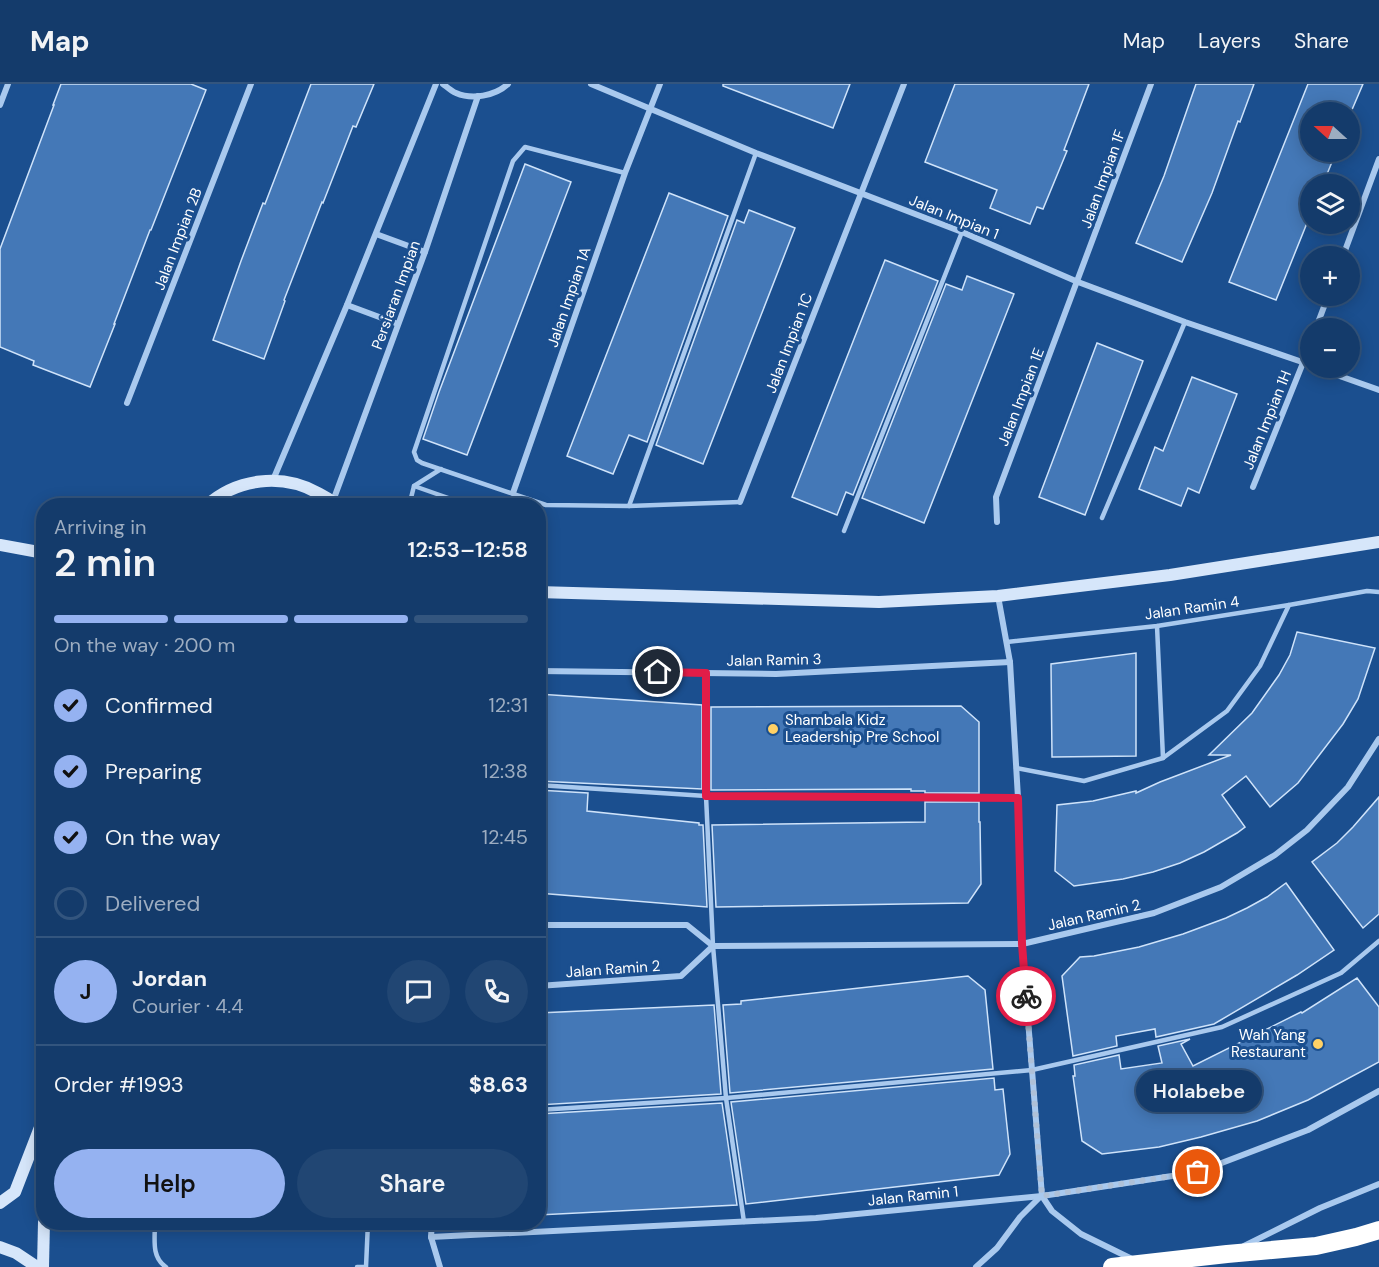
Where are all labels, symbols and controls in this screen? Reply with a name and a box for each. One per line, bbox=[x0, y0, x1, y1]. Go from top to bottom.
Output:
text: Map bbox=[30, 23, 90, 60]
text: Map bbox=[1123, 27, 1165, 55]
text: Layers bbox=[1198, 27, 1261, 55]
text: Share bbox=[1294, 27, 1349, 55]
north arrow bbox=[1300, 102, 1360, 162]
map controls bbox=[1300, 102, 1360, 378]
street label: Jalan Impian 1F bbox=[1076, 127, 1130, 231]
button: layers bbox=[1300, 174, 1360, 234]
street label: Jalan Impian 2B bbox=[149, 185, 207, 293]
street label: Jalan Impian 1 bbox=[906, 190, 1002, 244]
street label: Persiaran Impian bbox=[367, 238, 425, 352]
street label: Jalan Impian 1A bbox=[542, 244, 596, 350]
button: + bbox=[1300, 246, 1360, 306]
street label: Jalan Impian 1C bbox=[761, 290, 817, 396]
button: − bbox=[1300, 318, 1360, 378]
street label: Jalan Impian 1E bbox=[993, 345, 1049, 449]
street label: Jalan Impian 1H bbox=[1238, 367, 1296, 473]
text: Arriving in bbox=[54, 514, 146, 540]
text: 12:53–12:58 bbox=[408, 535, 528, 564]
text: 2 min bbox=[54, 537, 156, 588]
street label: Jalan Ramin 4 bbox=[1143, 591, 1241, 625]
text: On the way · 200 m bbox=[54, 632, 235, 658]
pin bbox=[632, 646, 683, 697]
street label: Jalan Ramin 3 bbox=[726, 649, 822, 671]
icon: home bbox=[641, 655, 674, 688]
icon: check bbox=[54, 689, 87, 722]
text: Confirmed bbox=[105, 691, 213, 720]
text: 12:31 bbox=[488, 692, 528, 718]
place label: Shambala Kidz Leadership Pre School bbox=[785, 710, 939, 747]
marker: Shambala Kidz Leadership Pre School bbox=[766, 722, 780, 736]
icon: check bbox=[54, 755, 87, 788]
text: Preparing bbox=[105, 757, 202, 786]
text: 12:38 bbox=[482, 758, 528, 784]
icon: check bbox=[54, 821, 87, 854]
text: On the way bbox=[105, 823, 220, 852]
text: 12:45 bbox=[482, 824, 528, 850]
text: Delivered bbox=[105, 889, 200, 918]
street label: Jalan Ramin 2 bbox=[1046, 895, 1142, 935]
street label: Jalan Ramin 2 bbox=[565, 956, 661, 982]
button: chat bbox=[387, 960, 450, 1023]
button: phone bbox=[465, 960, 528, 1023]
text: Jordan bbox=[132, 964, 207, 993]
courier bbox=[996, 966, 1056, 1026]
text: J bbox=[80, 977, 91, 1006]
icon: bike bbox=[1010, 980, 1043, 1013]
text: Courier · 4.4 bbox=[132, 993, 243, 1019]
place label: Wah Yang Restaurant bbox=[1231, 1025, 1306, 1062]
marker: Wah Yang Restaurant bbox=[1311, 1037, 1325, 1051]
text: Order #1993 bbox=[54, 1070, 184, 1099]
text: $8.63 bbox=[469, 1070, 528, 1099]
callout: Holabebe bbox=[1135, 1070, 1261, 1112]
text: Holabebe bbox=[1153, 1078, 1245, 1104]
pin bbox=[1172, 1146, 1223, 1197]
button: Help bbox=[54, 1149, 285, 1218]
button: Share bbox=[297, 1149, 528, 1218]
icon: bag bbox=[1181, 1155, 1214, 1188]
street label: Jalan Ramin 1 bbox=[867, 1181, 959, 1211]

